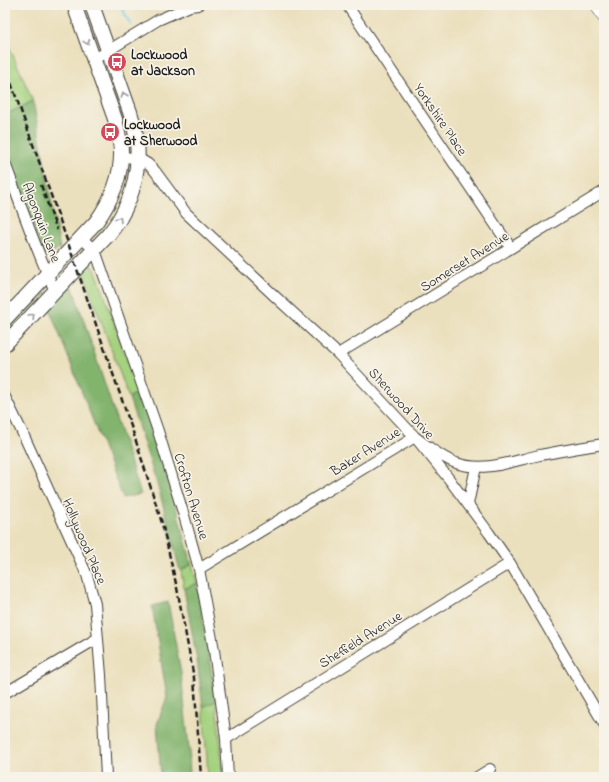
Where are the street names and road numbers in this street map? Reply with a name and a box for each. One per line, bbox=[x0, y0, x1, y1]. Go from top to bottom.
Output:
street label: Yorkshire Place bbox=[408, 79, 472, 161]
street label: Algonquin Lane bbox=[15, 180, 66, 267]
street label: Somerset Avenue bbox=[416, 226, 514, 298]
street label: Sherwood Drive bbox=[363, 363, 439, 445]
street label: Baker Avenue bbox=[326, 422, 406, 483]
street label: Crofton Avenue bbox=[167, 451, 214, 543]
street label: Hollywood Place bbox=[55, 495, 112, 589]
street label: Sheffield Avenue bbox=[315, 606, 407, 674]

